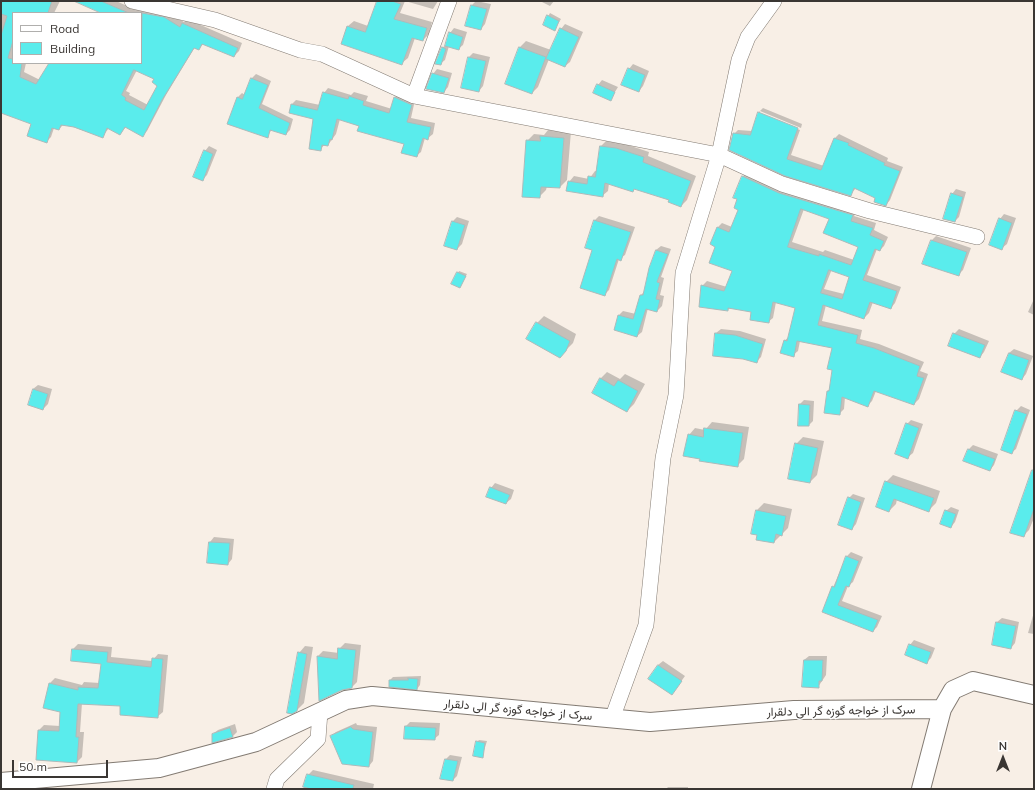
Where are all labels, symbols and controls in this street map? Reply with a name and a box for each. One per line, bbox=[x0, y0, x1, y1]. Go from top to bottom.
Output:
legend bbox=[12, 12, 142, 64]
text: Road bbox=[50, 21, 79, 36]
text: Building bbox=[50, 41, 95, 56]
street label: سرک از خواجه گوزه گر الی دلقرار bbox=[443, 696, 593, 724]
street label: سرک از خواجه گوزه گر الی دلقرار bbox=[766, 703, 916, 719]
north arrow bbox=[983, 738, 1023, 778]
text: N bbox=[999, 739, 1007, 753]
scale bar bbox=[14, 752, 110, 778]
text: 50 m bbox=[19, 759, 47, 774]

